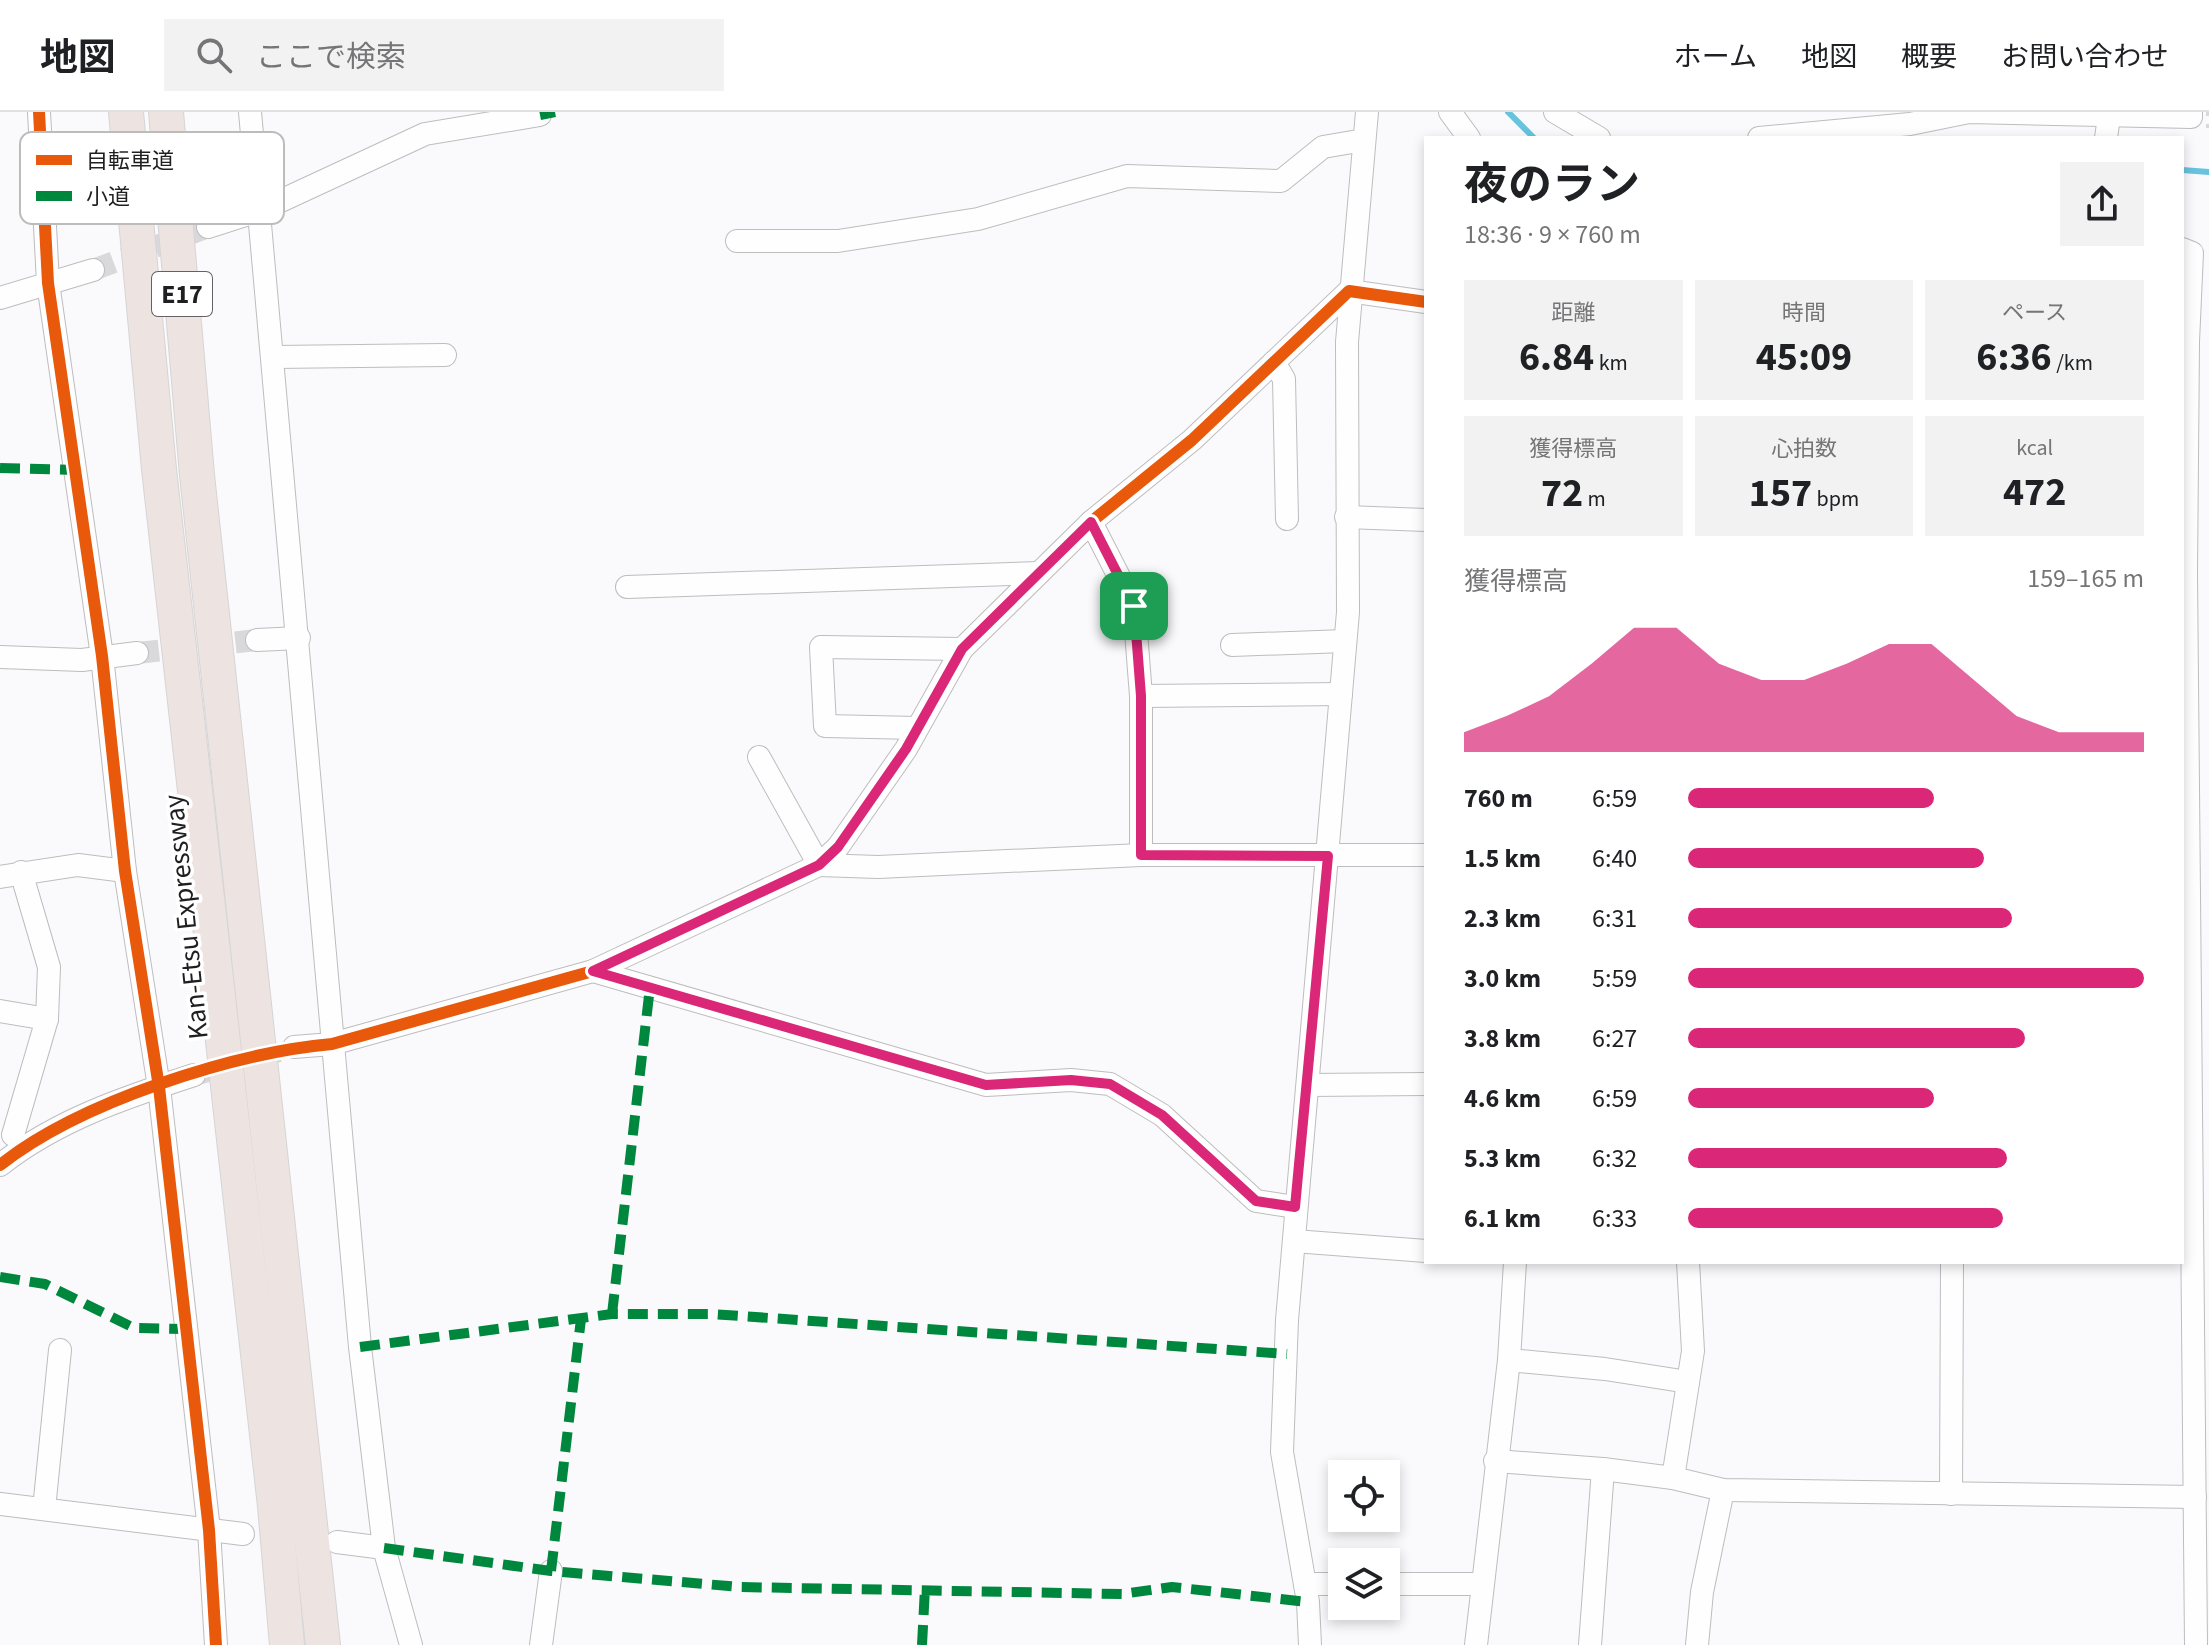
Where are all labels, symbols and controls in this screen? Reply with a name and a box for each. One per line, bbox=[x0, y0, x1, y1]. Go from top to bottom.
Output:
search box bbox=[164, 19, 724, 91]
text: 地図 bbox=[40, 31, 116, 85]
icon: search bbox=[192, 33, 236, 77]
text: ここで検索 bbox=[256, 36, 406, 79]
text: ホーム bbox=[1674, 37, 1757, 77]
text: 地図 bbox=[1801, 37, 1857, 77]
text: 概要 bbox=[1901, 37, 1957, 77]
text: お問い合わせ bbox=[2001, 37, 2169, 77]
legend bbox=[20, 132, 284, 224]
text: 自転車道 bbox=[86, 145, 174, 177]
text: 夜のラン bbox=[1464, 154, 1640, 217]
button: share bbox=[2060, 162, 2144, 246]
text: 小道 bbox=[86, 181, 130, 213]
text: 18:36 · 9 × 760 m bbox=[1464, 216, 1641, 253]
road number: E17 bbox=[152, 272, 212, 316]
text: 距離 bbox=[1551, 297, 1595, 329]
text: 時間 bbox=[1782, 297, 1826, 329]
text: ペース bbox=[2002, 297, 2067, 329]
text: 6.84 bbox=[1519, 329, 1594, 386]
text: 45:09 bbox=[1756, 329, 1852, 386]
text: 6:36 bbox=[1976, 329, 2052, 386]
text: km bbox=[1594, 347, 1628, 379]
text: /km bbox=[2052, 347, 2093, 379]
text: kcal bbox=[2016, 432, 2053, 464]
text: 獲得標高 bbox=[1529, 433, 1617, 465]
text: 心拍数 bbox=[1771, 433, 1837, 465]
text: 472 bbox=[2003, 464, 2066, 521]
text: 72 bbox=[1541, 465, 1583, 522]
text: 157 bbox=[1749, 465, 1812, 522]
text: m bbox=[1583, 483, 1606, 515]
text: bpm bbox=[1812, 483, 1859, 515]
text: 159–165 m bbox=[2027, 560, 2144, 597]
text: 獲得標高 bbox=[1464, 563, 1568, 600]
pin bbox=[1100, 572, 1168, 640]
icon: arrive bbox=[1112, 584, 1156, 628]
text: 760 m bbox=[1464, 780, 1533, 817]
text: 6:59 bbox=[1592, 780, 1637, 817]
street label: Kan-Etsu Expressway bbox=[153, 793, 219, 1041]
text: 1.5 km bbox=[1464, 840, 1541, 877]
text: 6:40 bbox=[1592, 840, 1637, 877]
text: 2.3 km bbox=[1464, 900, 1541, 937]
text: 6:31 bbox=[1592, 900, 1637, 937]
text: 3.0 km bbox=[1464, 960, 1541, 997]
text: 5:59 bbox=[1592, 960, 1637, 997]
text: 3.8 km bbox=[1464, 1020, 1541, 1057]
text: 6:27 bbox=[1592, 1020, 1637, 1057]
text: 4.6 km bbox=[1464, 1080, 1541, 1117]
text: 6:59 bbox=[1592, 1080, 1637, 1117]
text: 5.3 km bbox=[1464, 1140, 1541, 1177]
text: 6:32 bbox=[1592, 1140, 1637, 1177]
text: 6.1 km bbox=[1464, 1200, 1541, 1237]
text: 6:33 bbox=[1592, 1200, 1637, 1237]
map controls bbox=[1328, 1460, 1400, 1620]
button: locate bbox=[1328, 1460, 1400, 1532]
button: layers bbox=[1328, 1548, 1400, 1620]

